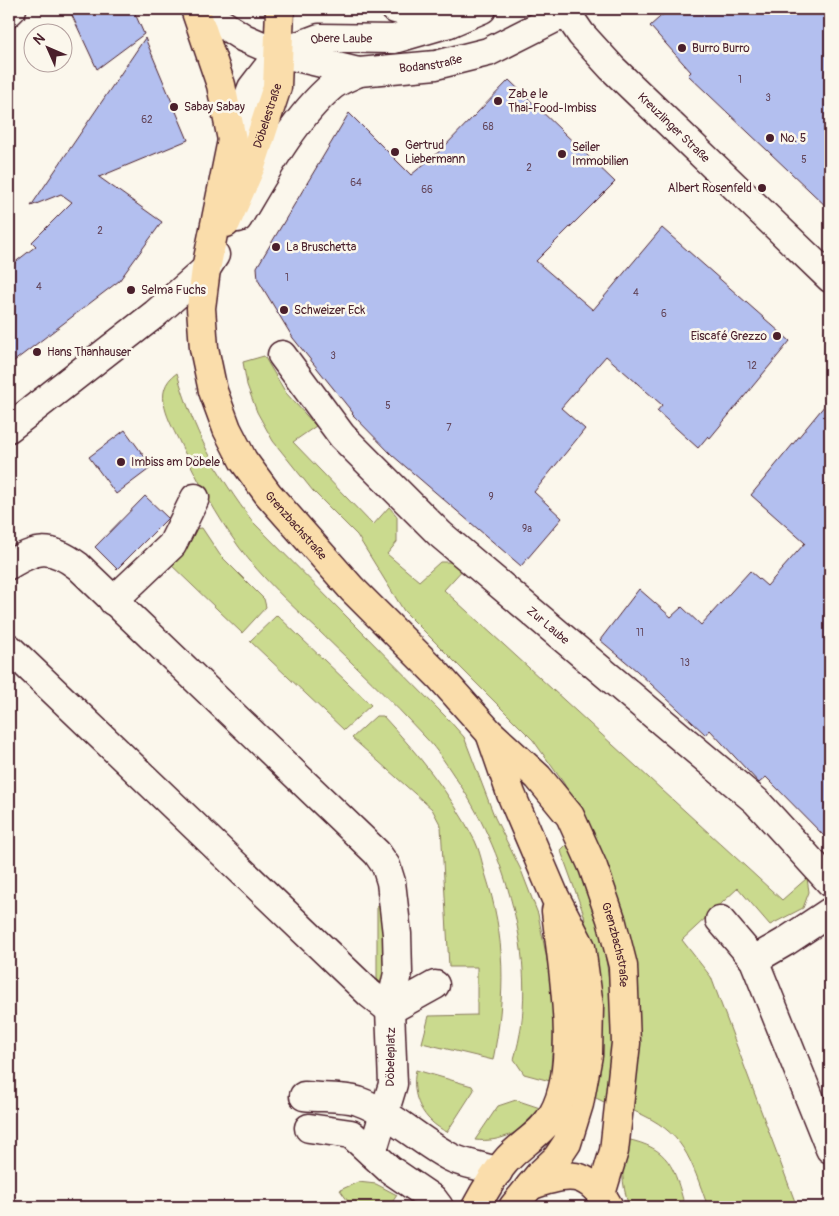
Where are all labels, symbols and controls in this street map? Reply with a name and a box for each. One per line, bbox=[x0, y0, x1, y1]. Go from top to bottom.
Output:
north arrow bbox=[22, 22, 72, 72]
text: N bbox=[30, 30, 49, 49]
street label: Obere Laube bbox=[308, 30, 372, 48]
place label: Burro Burro bbox=[692, 41, 750, 56]
marker: Burro Burro bbox=[676, 42, 688, 54]
street label: Bodanstraße bbox=[399, 51, 464, 76]
house number: 1 bbox=[738, 74, 742, 86]
street label: Döbelestraße bbox=[250, 83, 285, 150]
place label: Zab e le Thai-Food-Imbiss bbox=[508, 87, 597, 116]
street label: Kreuzlinger Straße bbox=[635, 89, 713, 166]
house number: 3 bbox=[765, 92, 771, 104]
marker: Zab e le Thai-Food-Imbiss bbox=[492, 95, 504, 107]
place label: Sabay Sabay bbox=[184, 100, 245, 115]
marker: Sabay Sabay bbox=[168, 101, 180, 113]
house number: 62 bbox=[141, 114, 153, 126]
house number: 68 bbox=[483, 121, 493, 133]
place label: No. 5 bbox=[780, 131, 806, 146]
marker: No. 5 bbox=[764, 132, 776, 144]
place label: Gertrud Liebermann bbox=[405, 138, 466, 167]
place label: Seiler Immobilien bbox=[572, 140, 629, 169]
marker: Gertrud Liebermann bbox=[389, 146, 401, 158]
marker: Seiler Immobilien bbox=[556, 148, 568, 160]
house number: 5 bbox=[801, 154, 807, 166]
house number: 2 bbox=[526, 162, 532, 174]
house number: 64 bbox=[350, 177, 362, 189]
place label: Albert Rosenfeld bbox=[668, 181, 752, 196]
marker: Albert Rosenfeld bbox=[756, 182, 768, 194]
house number: 66 bbox=[421, 184, 433, 196]
house number: 2 bbox=[97, 225, 103, 237]
place label: La Bruschetta bbox=[286, 240, 357, 255]
marker: La Bruschetta bbox=[270, 241, 282, 253]
house number: 1 bbox=[285, 272, 289, 284]
house number: 4 bbox=[36, 281, 42, 293]
place label: Selma Fuchs bbox=[141, 283, 207, 298]
marker: Selma Fuchs bbox=[125, 284, 137, 296]
house number: 4 bbox=[633, 287, 639, 299]
place label: Schweizer Eck bbox=[294, 303, 365, 318]
marker: Schweizer Eck bbox=[278, 304, 290, 316]
house number: 6 bbox=[661, 308, 667, 320]
place label: Eiscafé Grezzo bbox=[691, 329, 768, 344]
marker: Eiscafé Grezzo bbox=[771, 330, 783, 342]
place label: Hans Thanhauser bbox=[47, 345, 132, 360]
marker: Hans Thanhauser bbox=[31, 346, 43, 358]
house number: 3 bbox=[330, 350, 336, 362]
house number: 12 bbox=[747, 360, 757, 372]
house number: 5 bbox=[385, 400, 391, 412]
house number: 7 bbox=[446, 422, 452, 434]
place label: Imbiss am Döbele bbox=[131, 455, 220, 470]
marker: Imbiss am Döbele bbox=[115, 456, 127, 468]
street label: Grenzbachstraße bbox=[262, 488, 330, 563]
house number: 9 bbox=[488, 491, 494, 503]
house number: 9a bbox=[522, 523, 532, 535]
street label: Zur Laube bbox=[524, 603, 573, 648]
house number: 11 bbox=[636, 627, 644, 639]
house number: 13 bbox=[680, 657, 690, 669]
street label: Grenzbachstraße bbox=[598, 900, 631, 987]
street label: Döbeleplatz bbox=[383, 1027, 399, 1087]

